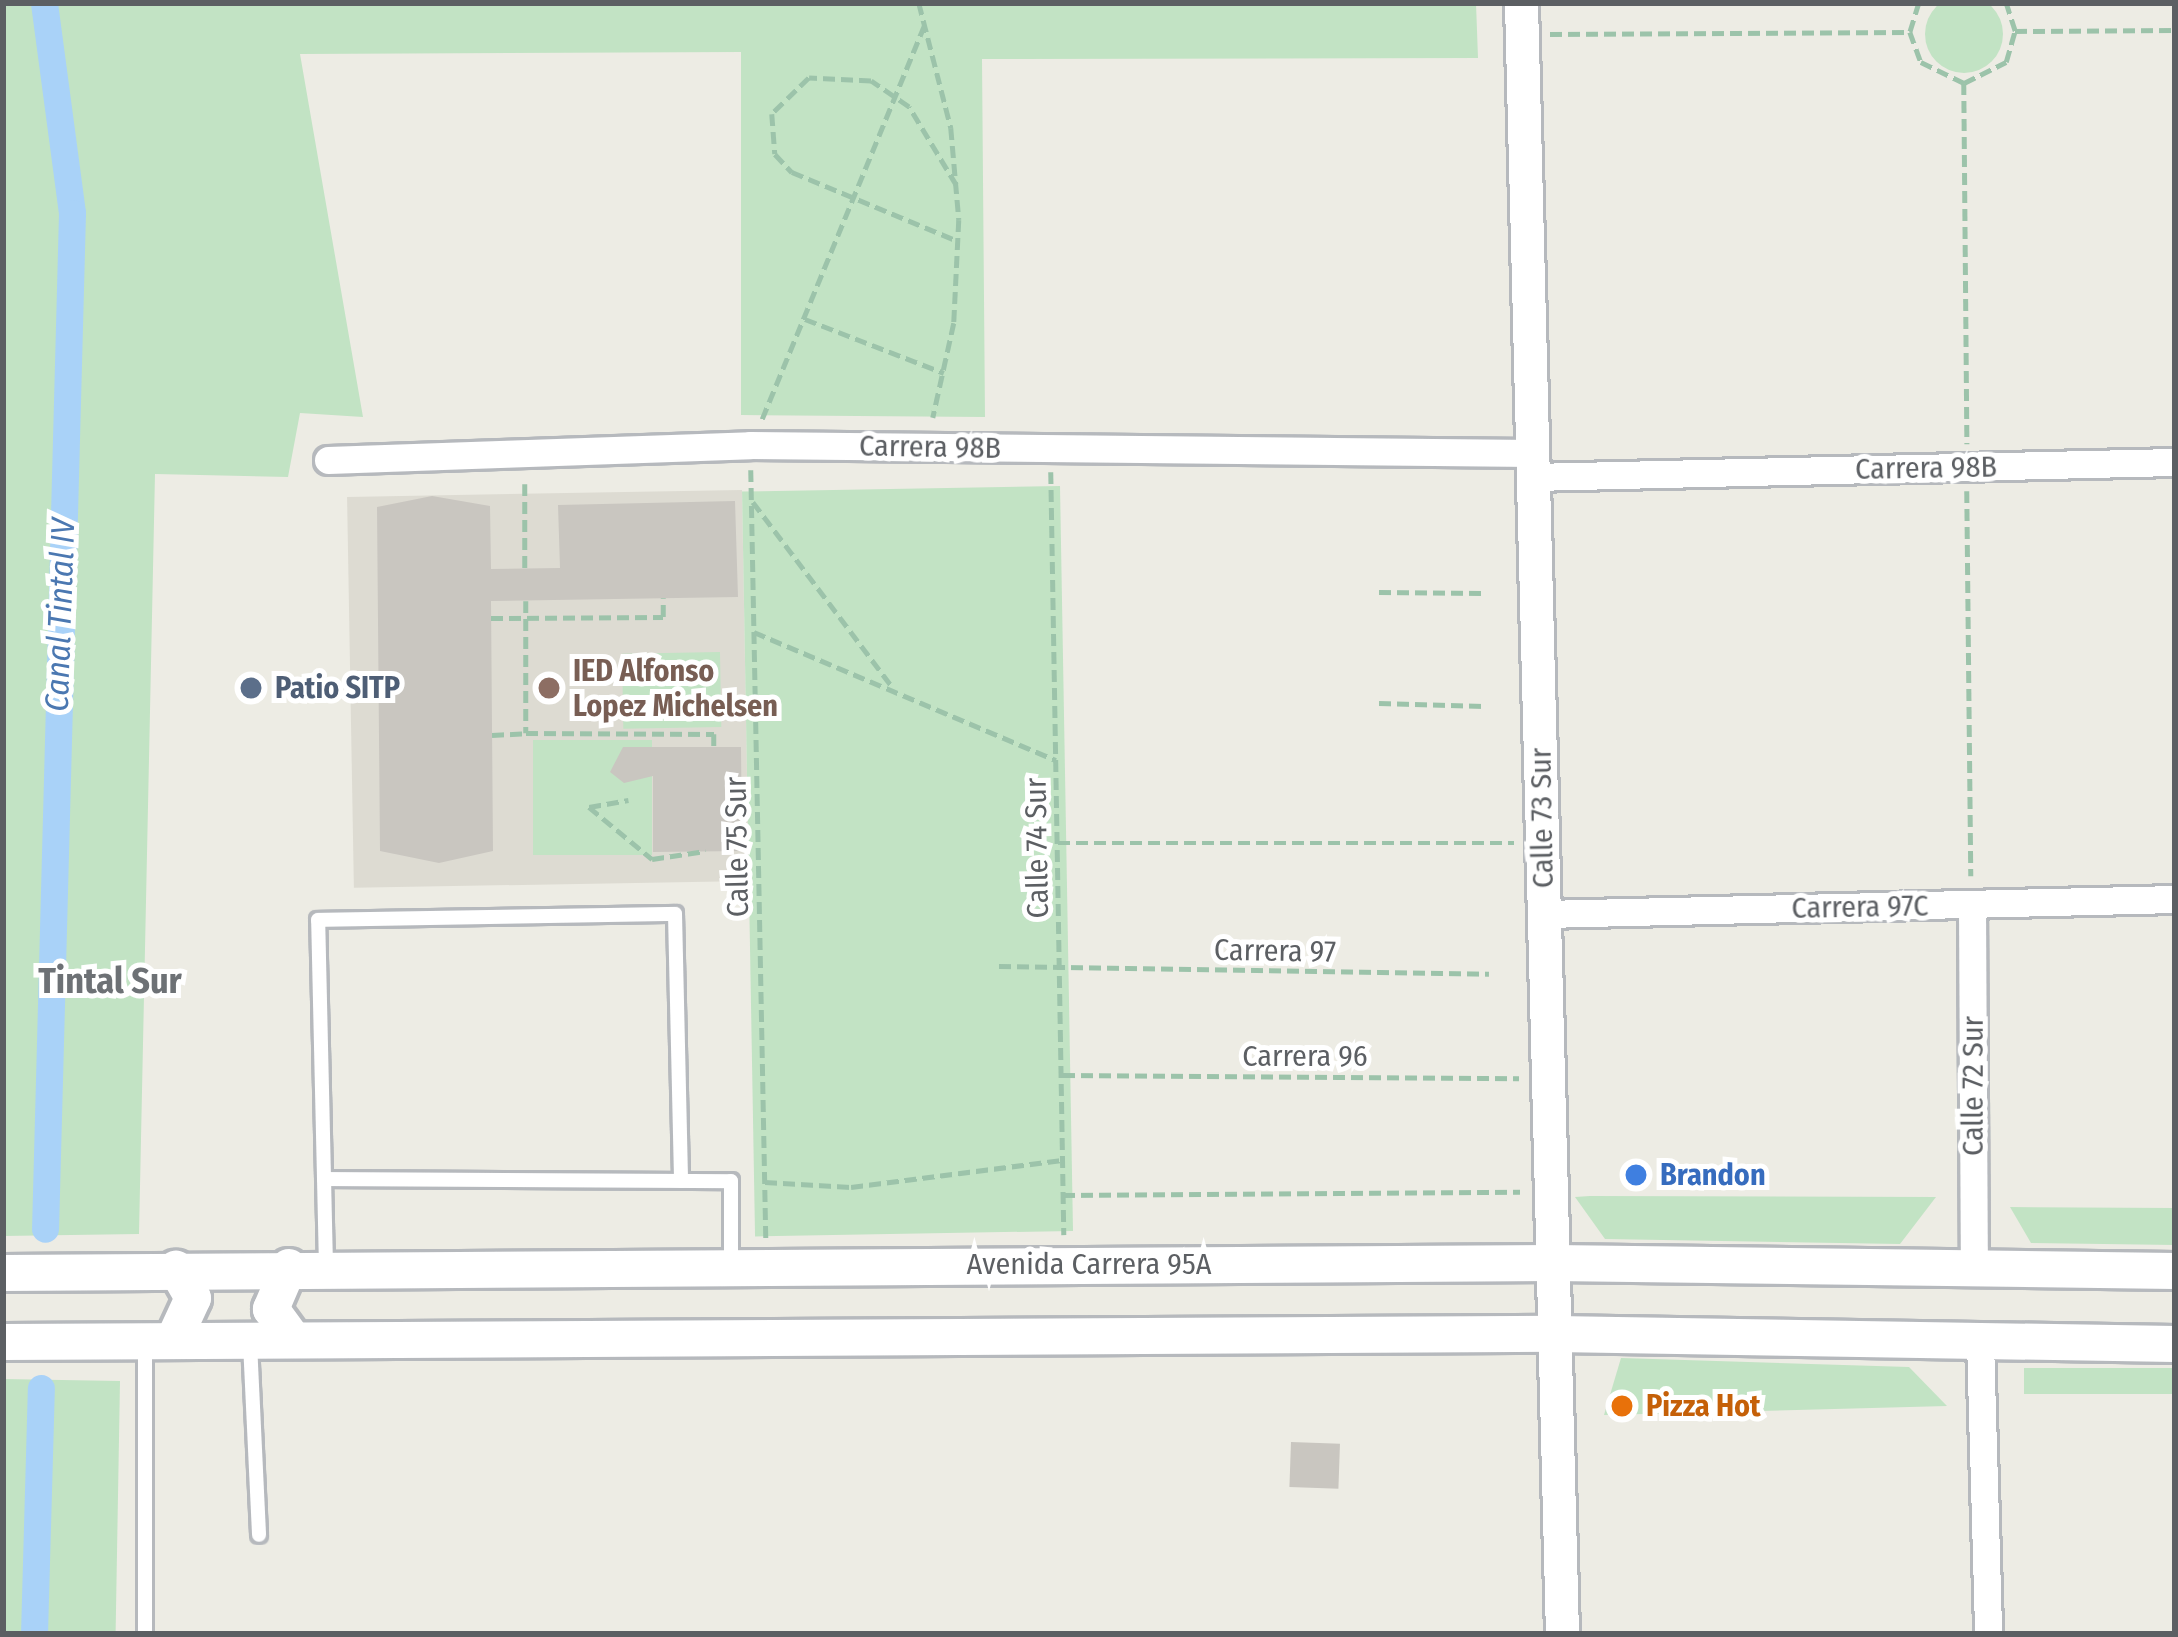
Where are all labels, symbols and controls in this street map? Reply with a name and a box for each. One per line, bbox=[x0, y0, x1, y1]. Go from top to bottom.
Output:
street label: Carrera 98B bbox=[859, 428, 1001, 466]
street label: Carrera 98B bbox=[1855, 449, 1997, 487]
water label: Canal Tintal IV bbox=[38, 518, 84, 712]
place label: IED Alfonso Lopez Michelsen bbox=[573, 653, 778, 724]
place label: Patio SITP bbox=[275, 670, 400, 706]
marker: Patio SITP bbox=[238, 675, 264, 701]
marker: IED Alfonso Lopez Michelsen bbox=[536, 675, 562, 701]
street label: Calle 73 Sur bbox=[1523, 747, 1561, 889]
street label: Calle 75 Sur bbox=[718, 776, 756, 918]
street label: Calle 74 Sur bbox=[1018, 777, 1056, 919]
street label: Carrera 97C bbox=[1791, 888, 1929, 926]
street label: Carrera 97 bbox=[1214, 932, 1336, 970]
district label: Tintal Sur bbox=[38, 960, 182, 1004]
street label: Calle 72 Sur bbox=[1955, 1016, 1991, 1156]
street label: Carrera 96 bbox=[1242, 1038, 1368, 1074]
place label: Brandon bbox=[1660, 1157, 1766, 1193]
marker: Brandon bbox=[1623, 1162, 1649, 1188]
street label: Avenida Carrera 95A bbox=[966, 1246, 1212, 1282]
place label: Pizza Hot bbox=[1646, 1388, 1761, 1424]
marker: Pizza Hot bbox=[1609, 1393, 1635, 1419]

